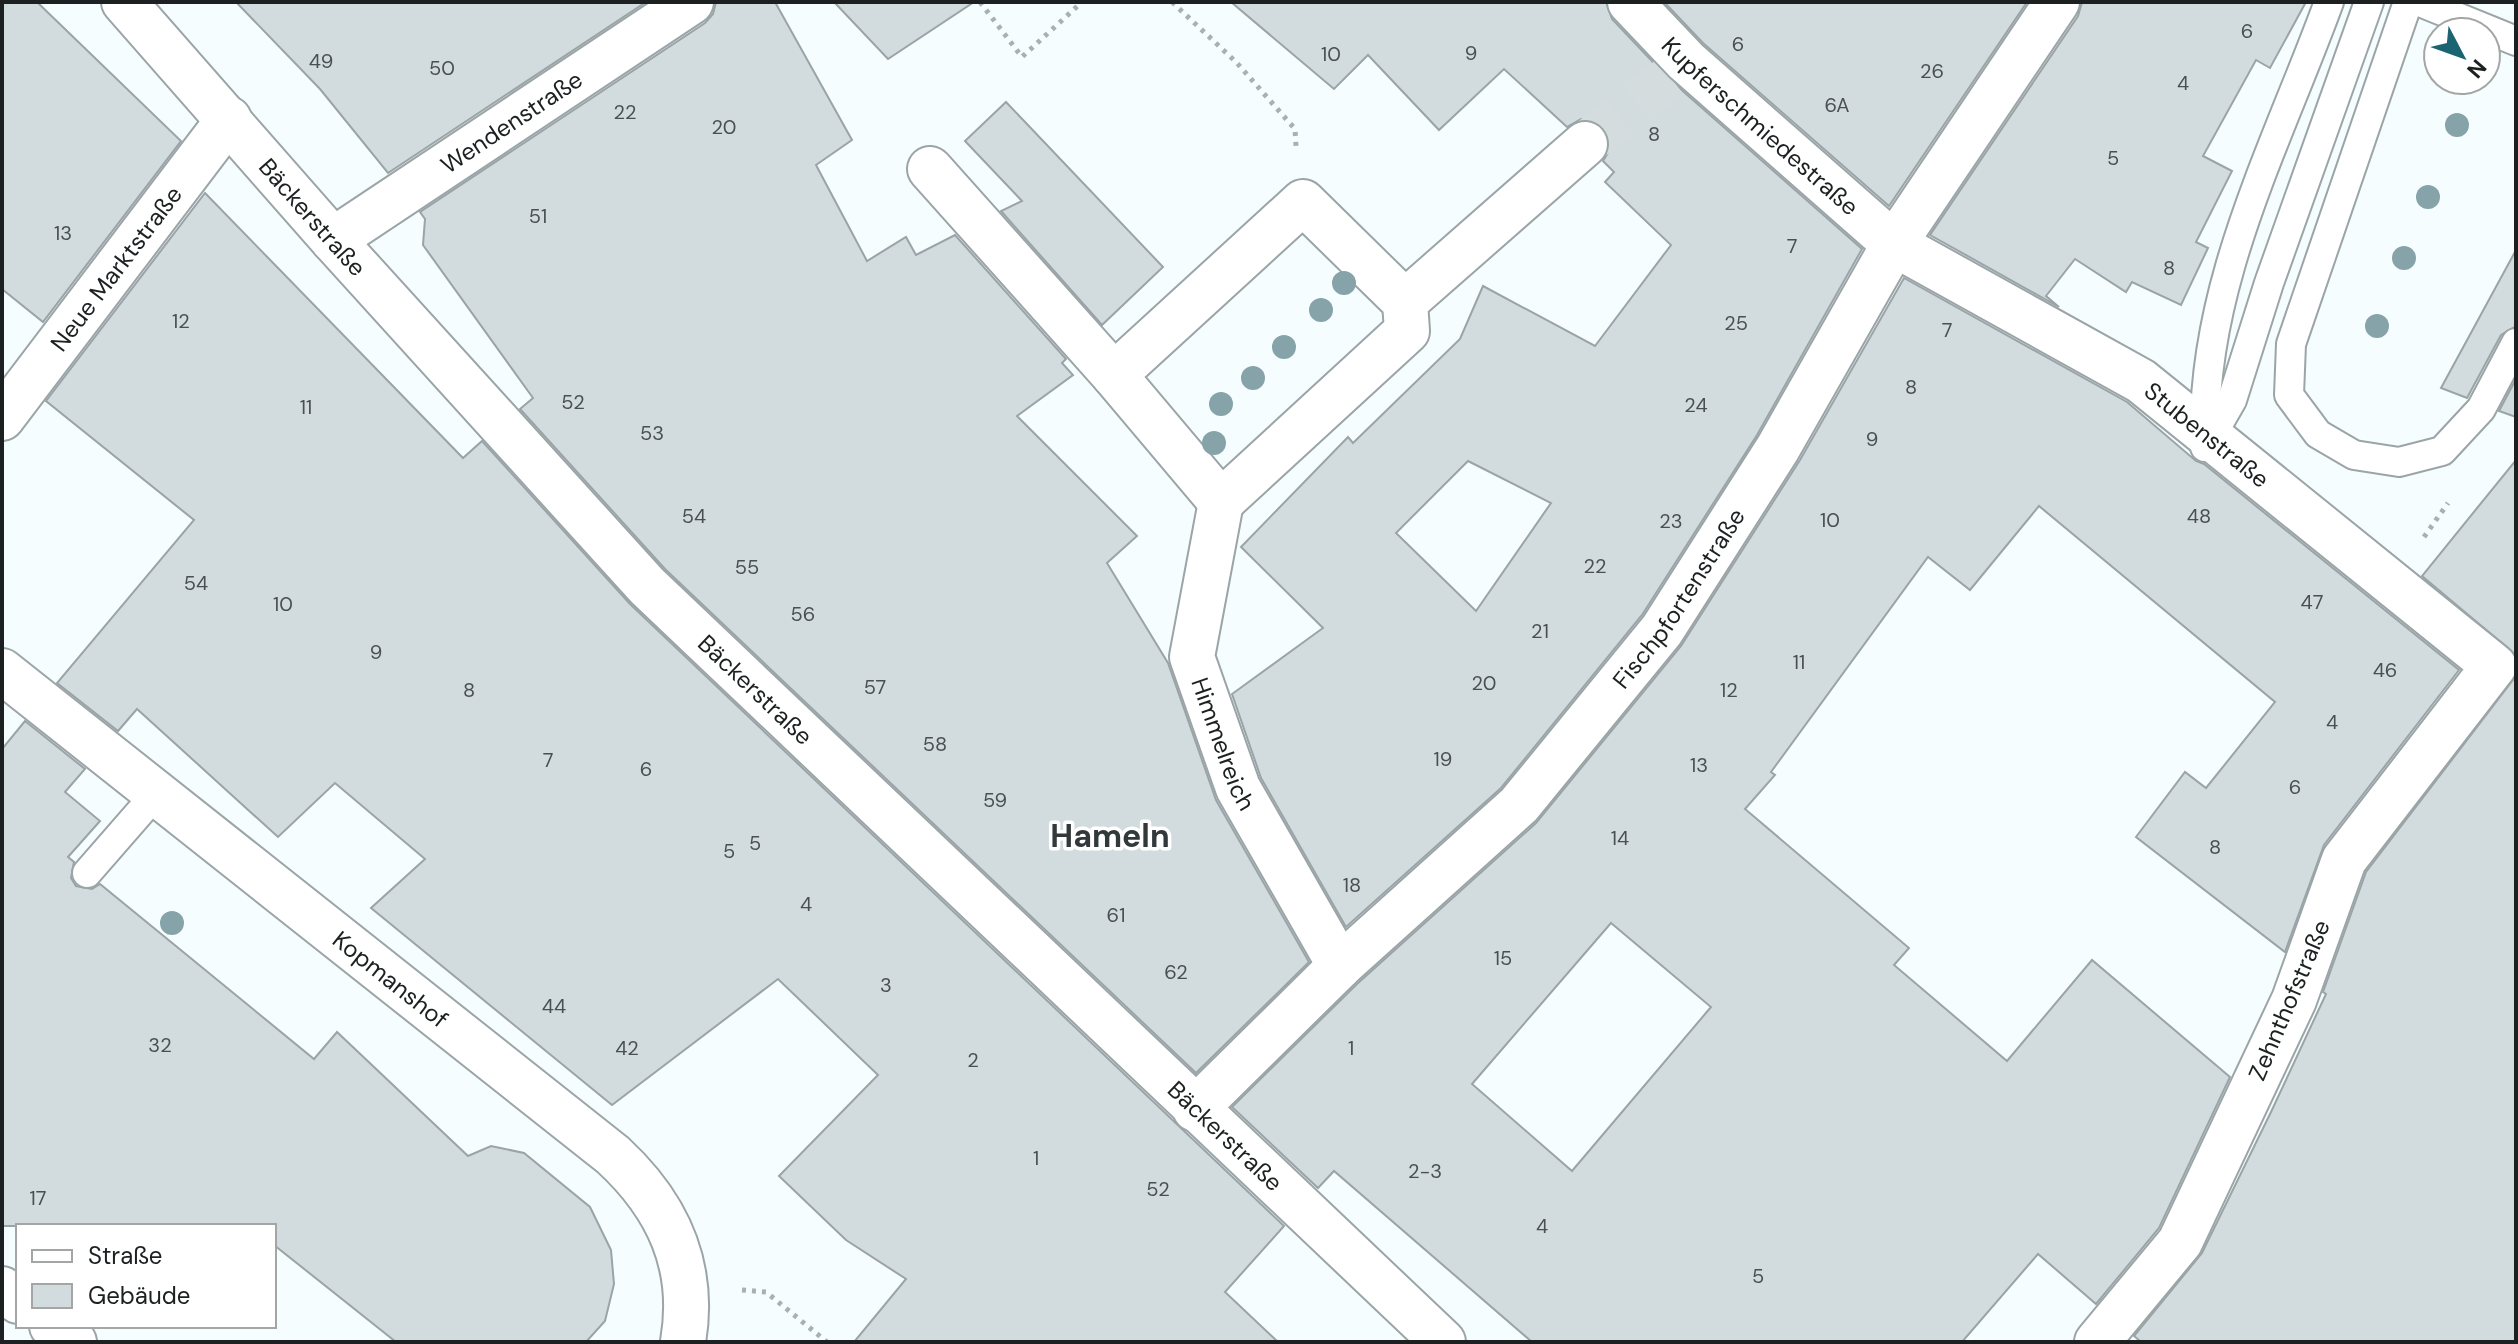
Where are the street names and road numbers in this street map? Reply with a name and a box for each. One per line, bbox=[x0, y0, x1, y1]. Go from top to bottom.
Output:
street label: Kupferschmiedestraße bbox=[1655, 30, 1866, 222]
street label: Wendenstraße bbox=[434, 63, 588, 180]
street label: Bäckerstraße bbox=[253, 151, 373, 282]
street label: Neue Marktstraße bbox=[43, 179, 188, 357]
street label: Stubenstraße bbox=[2139, 375, 2276, 494]
street label: Fischpfortenstraße bbox=[1605, 502, 1751, 695]
street label: Bäckerstraße bbox=[692, 627, 820, 751]
street label: Himmelreich bbox=[1185, 673, 1263, 816]
street label: Zehnthofstraße bbox=[2241, 915, 2337, 1085]
street label: Kopmanshof bbox=[327, 924, 455, 1034]
street label: Bäckerstraße bbox=[1162, 1074, 1290, 1197]

